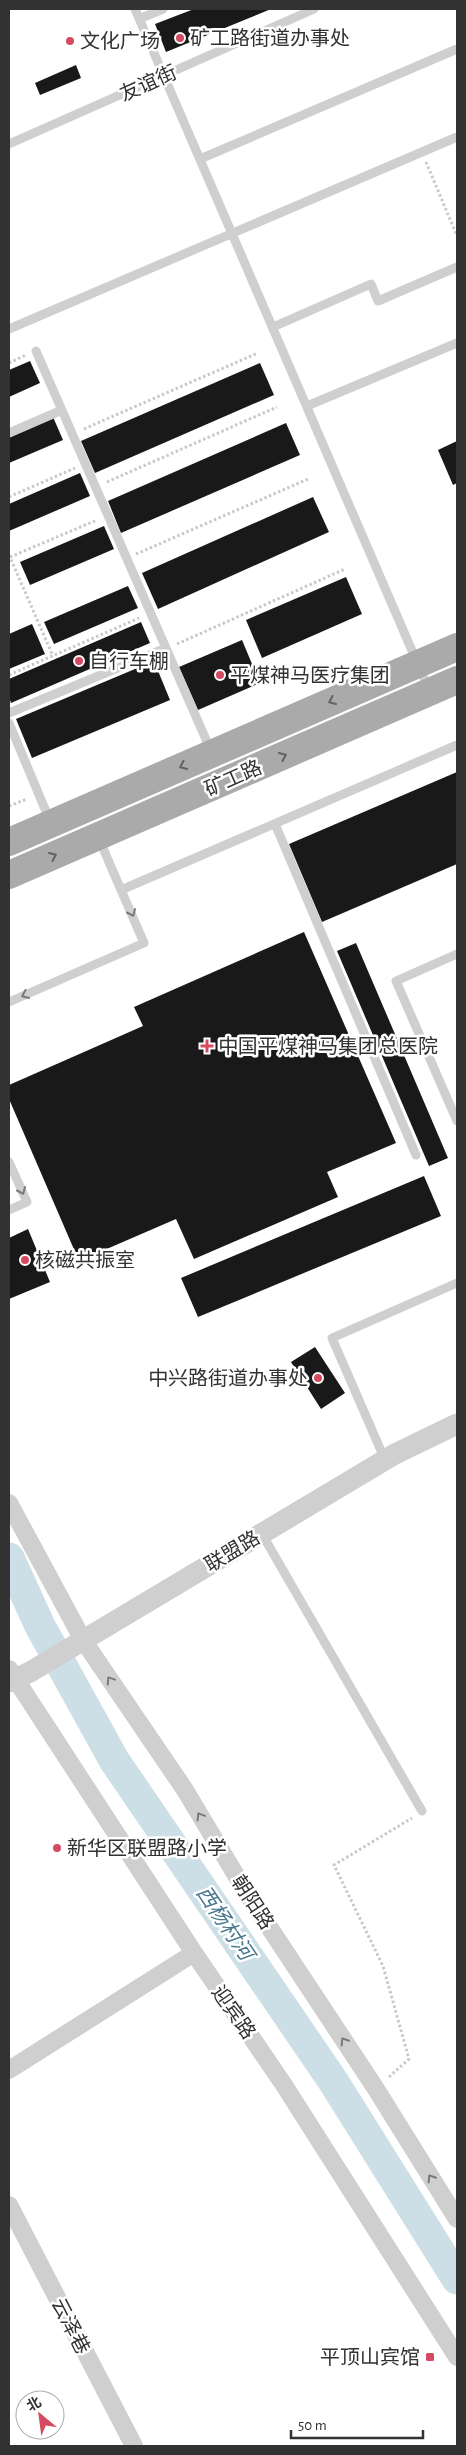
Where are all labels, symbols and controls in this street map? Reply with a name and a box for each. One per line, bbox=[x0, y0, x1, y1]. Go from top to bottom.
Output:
place label: 矿工路街道办事处 bbox=[190, 28, 350, 49]
place label: 文化广场 bbox=[80, 30, 160, 52]
marker: 矿工路街道办事处 bbox=[174, 32, 186, 44]
marker: 文化广场 bbox=[64, 35, 76, 47]
street label: 友谊街 bbox=[117, 62, 180, 105]
place label: 自行车棚 bbox=[89, 651, 169, 672]
marker: 自行车棚 bbox=[73, 655, 85, 667]
place label: 平煤神马医疗集团 bbox=[230, 665, 390, 686]
marker: 平煤神马医疗集团 bbox=[214, 669, 226, 681]
one-way arrow bbox=[328, 695, 337, 706]
one-way arrow bbox=[278, 751, 287, 762]
street label: 矿工路 bbox=[202, 757, 265, 800]
one-way arrow bbox=[179, 760, 188, 771]
one-way arrow bbox=[49, 851, 57, 861]
one-way arrow bbox=[125, 908, 136, 917]
one-way arrow bbox=[21, 988, 30, 999]
place label: 中国平煤神马集团总医院 bbox=[218, 1036, 438, 1057]
marker: 中国平煤神马集团总医院 bbox=[200, 1039, 214, 1053]
one-way arrow bbox=[15, 1186, 26, 1195]
place label: 核磁共振室 bbox=[35, 1249, 135, 1271]
marker: 核磁共振室 bbox=[19, 1254, 31, 1266]
place label: 中兴路街道办事处 bbox=[148, 1368, 308, 1389]
marker: 中兴路街道办事处 bbox=[312, 1372, 324, 1384]
street label: 联盟路 bbox=[201, 1527, 263, 1576]
one-way arrow bbox=[107, 1676, 116, 1686]
one-way arrow bbox=[196, 1812, 206, 1821]
place label: 新华区联盟路小学 bbox=[67, 1837, 227, 1859]
marker: 新华区联盟路小学 bbox=[51, 1842, 63, 1854]
street label: 朝阳路 bbox=[227, 1871, 278, 1933]
water label: 西杨村河 bbox=[192, 1882, 260, 1967]
street label: 迎宾路 bbox=[208, 1981, 260, 2043]
one-way arrow bbox=[341, 2037, 350, 2047]
one-way arrow bbox=[428, 2174, 438, 2183]
street label: 云泽巷 bbox=[48, 2295, 94, 2358]
place label: 平顶山宾馆 bbox=[320, 2346, 420, 2368]
marker: 平顶山宾馆 bbox=[424, 2351, 436, 2363]
north arrow bbox=[15, 2390, 65, 2440]
text: 北 bbox=[24, 2394, 44, 2414]
scale bar bbox=[291, 2408, 424, 2440]
text: 50 m bbox=[298, 2418, 327, 2433]

